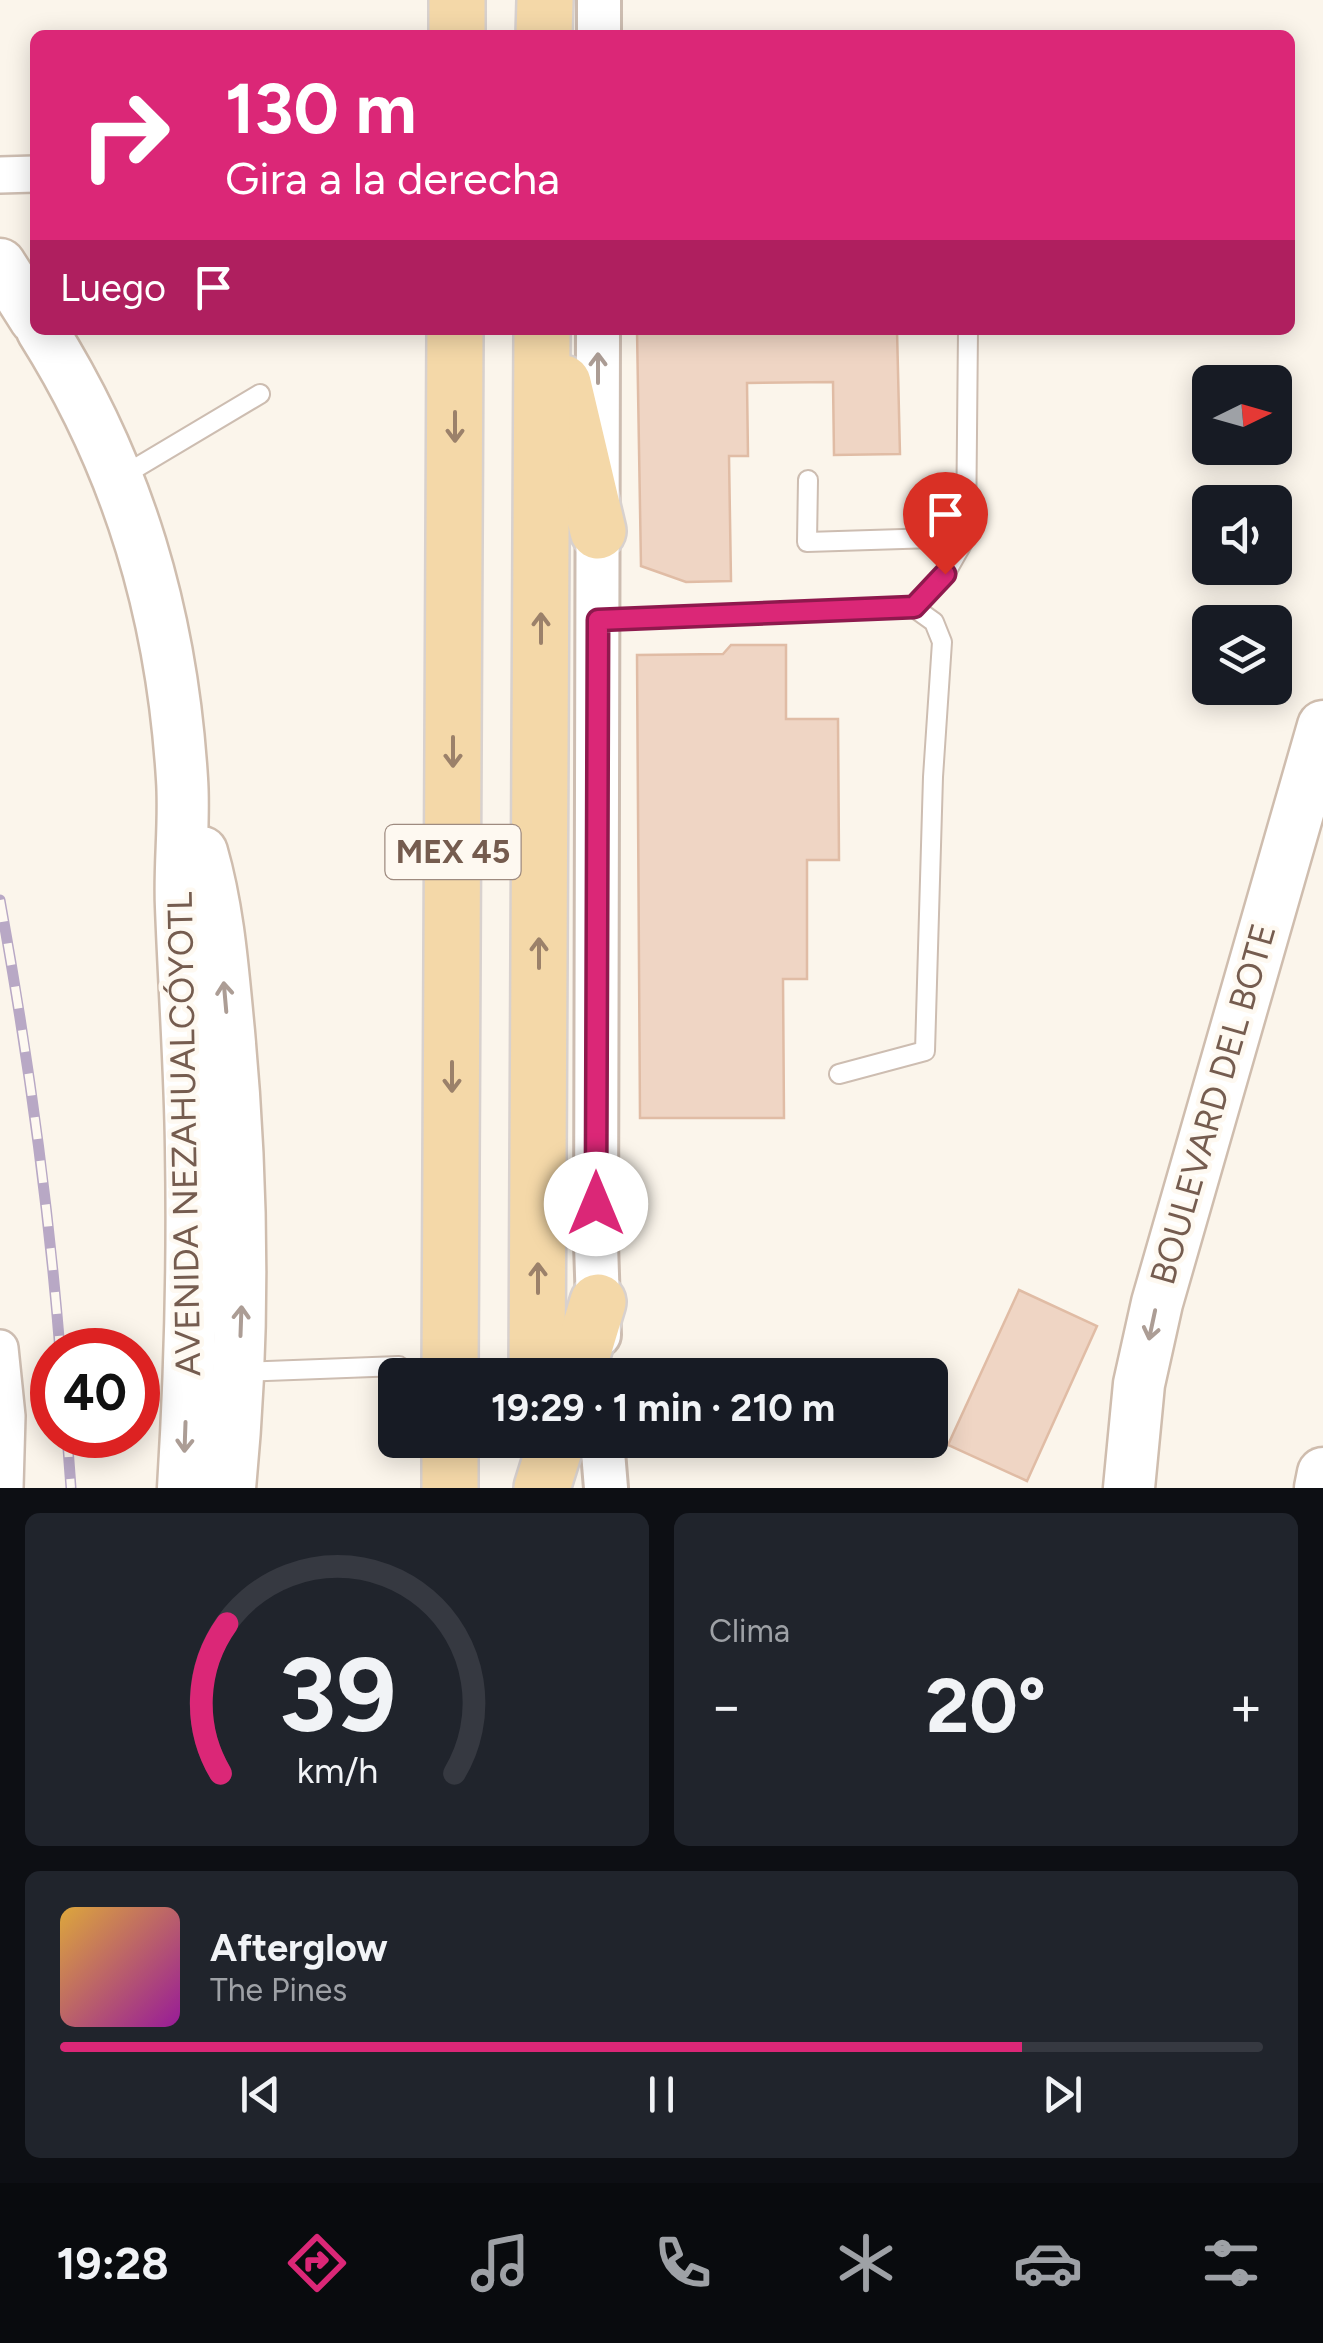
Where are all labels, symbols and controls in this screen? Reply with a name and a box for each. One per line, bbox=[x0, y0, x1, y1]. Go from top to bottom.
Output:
text: 130 m bbox=[225, 66, 417, 151]
icon: right bbox=[60, 70, 190, 200]
text: Gira a la derecha bbox=[225, 151, 560, 205]
icon: arrive bbox=[186, 260, 241, 315]
text: Luego bbox=[60, 265, 166, 311]
one-way arrow bbox=[588, 352, 608, 384]
north arrow bbox=[1192, 365, 1292, 465]
map controls bbox=[1192, 365, 1292, 705]
one-way arrow bbox=[446, 410, 464, 443]
pin bbox=[903, 472, 988, 575]
button: sound bbox=[1192, 485, 1292, 585]
icon: arrive bbox=[918, 487, 973, 542]
button: layers bbox=[1192, 605, 1292, 705]
one-way arrow bbox=[532, 612, 550, 644]
one-way arrow bbox=[444, 736, 462, 768]
road number: MEX 45 bbox=[386, 825, 520, 879]
street label: AVENIDA NEZAHUALCÓYOTL bbox=[159, 891, 209, 1377]
street label: BOULEVARD DEL BOTE bbox=[1141, 919, 1285, 1289]
one-way arrow bbox=[530, 937, 548, 970]
one-way arrow bbox=[216, 981, 235, 1013]
one-way arrow bbox=[442, 1060, 462, 1093]
position arrow bbox=[544, 1152, 648, 1256]
one-way arrow bbox=[528, 1262, 548, 1294]
one-way arrow bbox=[232, 1305, 251, 1337]
one-way arrow bbox=[1142, 1309, 1160, 1341]
speed limit sign: 40 bbox=[30, 1328, 160, 1458]
text: 19:29 · 1 min · 210 m bbox=[491, 1385, 835, 1431]
one-way arrow bbox=[175, 1420, 194, 1452]
text: Clima bbox=[709, 1612, 790, 1650]
text: 39 bbox=[278, 1632, 396, 1757]
text: 20° bbox=[926, 1661, 1046, 1751]
text: − bbox=[709, 1673, 743, 1739]
text: + bbox=[1229, 1673, 1263, 1739]
text: km/h bbox=[296, 1749, 378, 1792]
text: Afterglow bbox=[210, 1925, 388, 1971]
text: The Pines bbox=[210, 1971, 347, 2009]
icon: previous bbox=[233, 2067, 288, 2122]
icon: pause bbox=[634, 2067, 689, 2122]
icon: next bbox=[1035, 2067, 1090, 2122]
icon: directions bbox=[282, 2228, 352, 2298]
icon: music bbox=[465, 2228, 535, 2298]
icon: phone bbox=[648, 2228, 718, 2298]
icon: climate bbox=[831, 2228, 901, 2298]
icon: car bbox=[1013, 2228, 1083, 2298]
icon: filters bbox=[1196, 2228, 1266, 2298]
text: 19:28 bbox=[56, 2236, 169, 2290]

